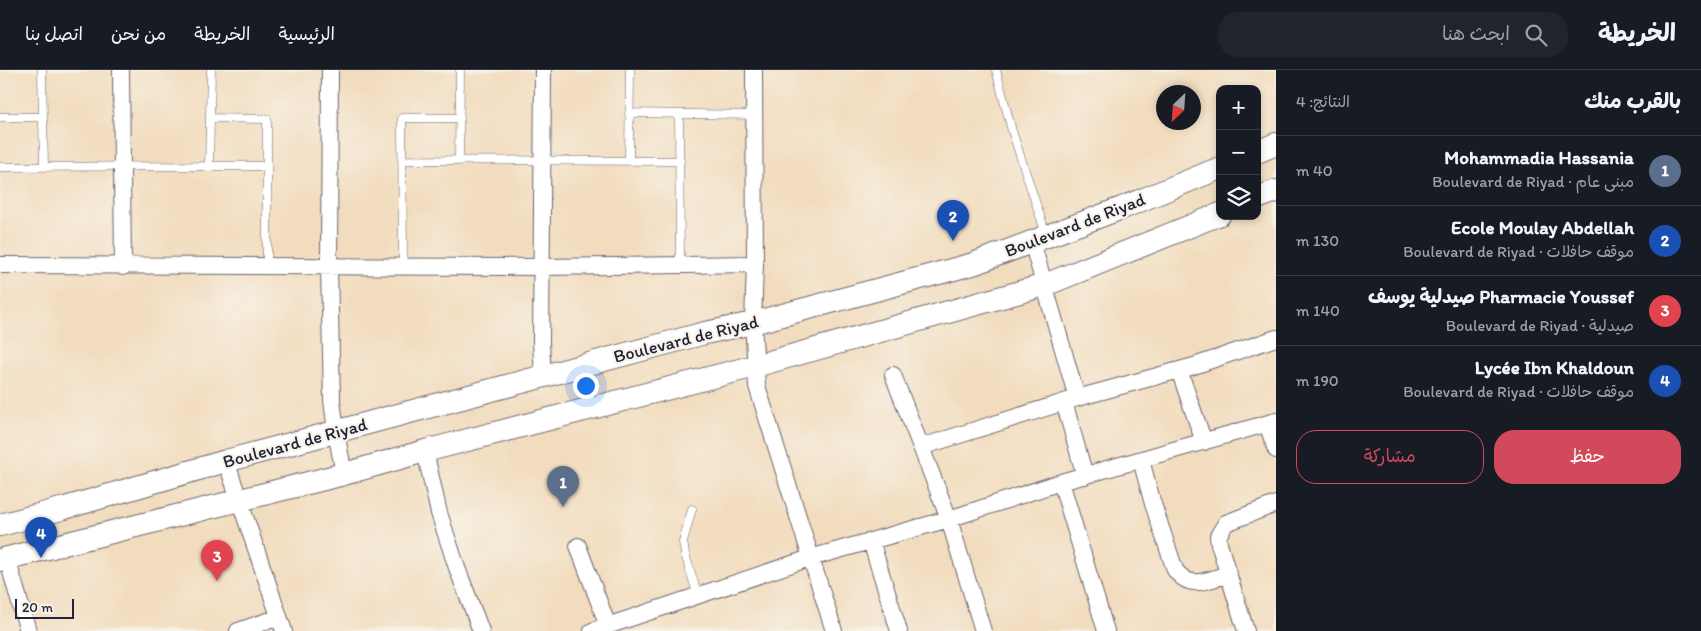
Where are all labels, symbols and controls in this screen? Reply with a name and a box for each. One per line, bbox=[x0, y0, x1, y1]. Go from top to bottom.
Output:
search box bbox=[1218, 12, 1568, 57]
text: الخريطة bbox=[1598, 18, 1676, 47]
icon: search bbox=[1522, 21, 1550, 49]
text: ابحث هنا bbox=[1442, 22, 1510, 45]
text: اتصل بنا bbox=[25, 23, 83, 45]
text: من نحن bbox=[111, 23, 166, 45]
text: الخريطة bbox=[194, 23, 251, 45]
text: الرئيسية bbox=[279, 23, 335, 45]
north arrow bbox=[1156, 85, 1201, 130]
map controls bbox=[1216, 85, 1261, 220]
button: + bbox=[1216, 85, 1261, 130]
text: بالقرب منك bbox=[1584, 88, 1681, 113]
text: النتائج: 4 bbox=[1296, 92, 1350, 111]
button: − bbox=[1216, 130, 1261, 175]
text: Mohammadia Hassania bbox=[1444, 146, 1634, 169]
text: 40 m bbox=[1296, 161, 1333, 180]
text: 1 bbox=[1661, 161, 1669, 180]
text: مبنى عام · Boulevard de Riyad bbox=[1432, 172, 1634, 191]
button: layers bbox=[1216, 175, 1261, 220]
street label: Boulevard de Riyad bbox=[1002, 188, 1148, 262]
pin: 2 bbox=[937, 200, 969, 241]
text: Ecole Moulay Abdellah bbox=[1451, 216, 1634, 239]
text: 130 m bbox=[1296, 231, 1339, 250]
text: 2 bbox=[1661, 231, 1669, 250]
text: موقف حافلات · Boulevard de Riyad bbox=[1403, 242, 1634, 261]
text: Pharmacie Youssef صيدلية يوسف bbox=[1368, 285, 1634, 308]
text: 140 m bbox=[1296, 301, 1340, 320]
text: 3 bbox=[1661, 301, 1669, 320]
street label: Boulevard de Riyad bbox=[611, 310, 761, 368]
text: صيدلية · Boulevard de Riyad bbox=[1446, 316, 1634, 335]
text: Lycée Ibn Khaldoun bbox=[1475, 356, 1634, 379]
text: 190 m bbox=[1296, 371, 1339, 390]
text: 4 bbox=[1660, 371, 1670, 390]
your location bbox=[573, 373, 599, 399]
text: موقف حافلات · Boulevard de Riyad bbox=[1403, 382, 1634, 401]
street label: Boulevard de Riyad bbox=[220, 413, 370, 473]
button: مشاركة bbox=[1296, 430, 1484, 484]
button: حفظ bbox=[1494, 430, 1681, 484]
pin: 1 bbox=[547, 466, 579, 507]
pin: 4 bbox=[25, 517, 57, 558]
pin: 3 bbox=[201, 540, 233, 581]
scale bar bbox=[15, 596, 74, 619]
text: 20 m bbox=[22, 599, 53, 616]

